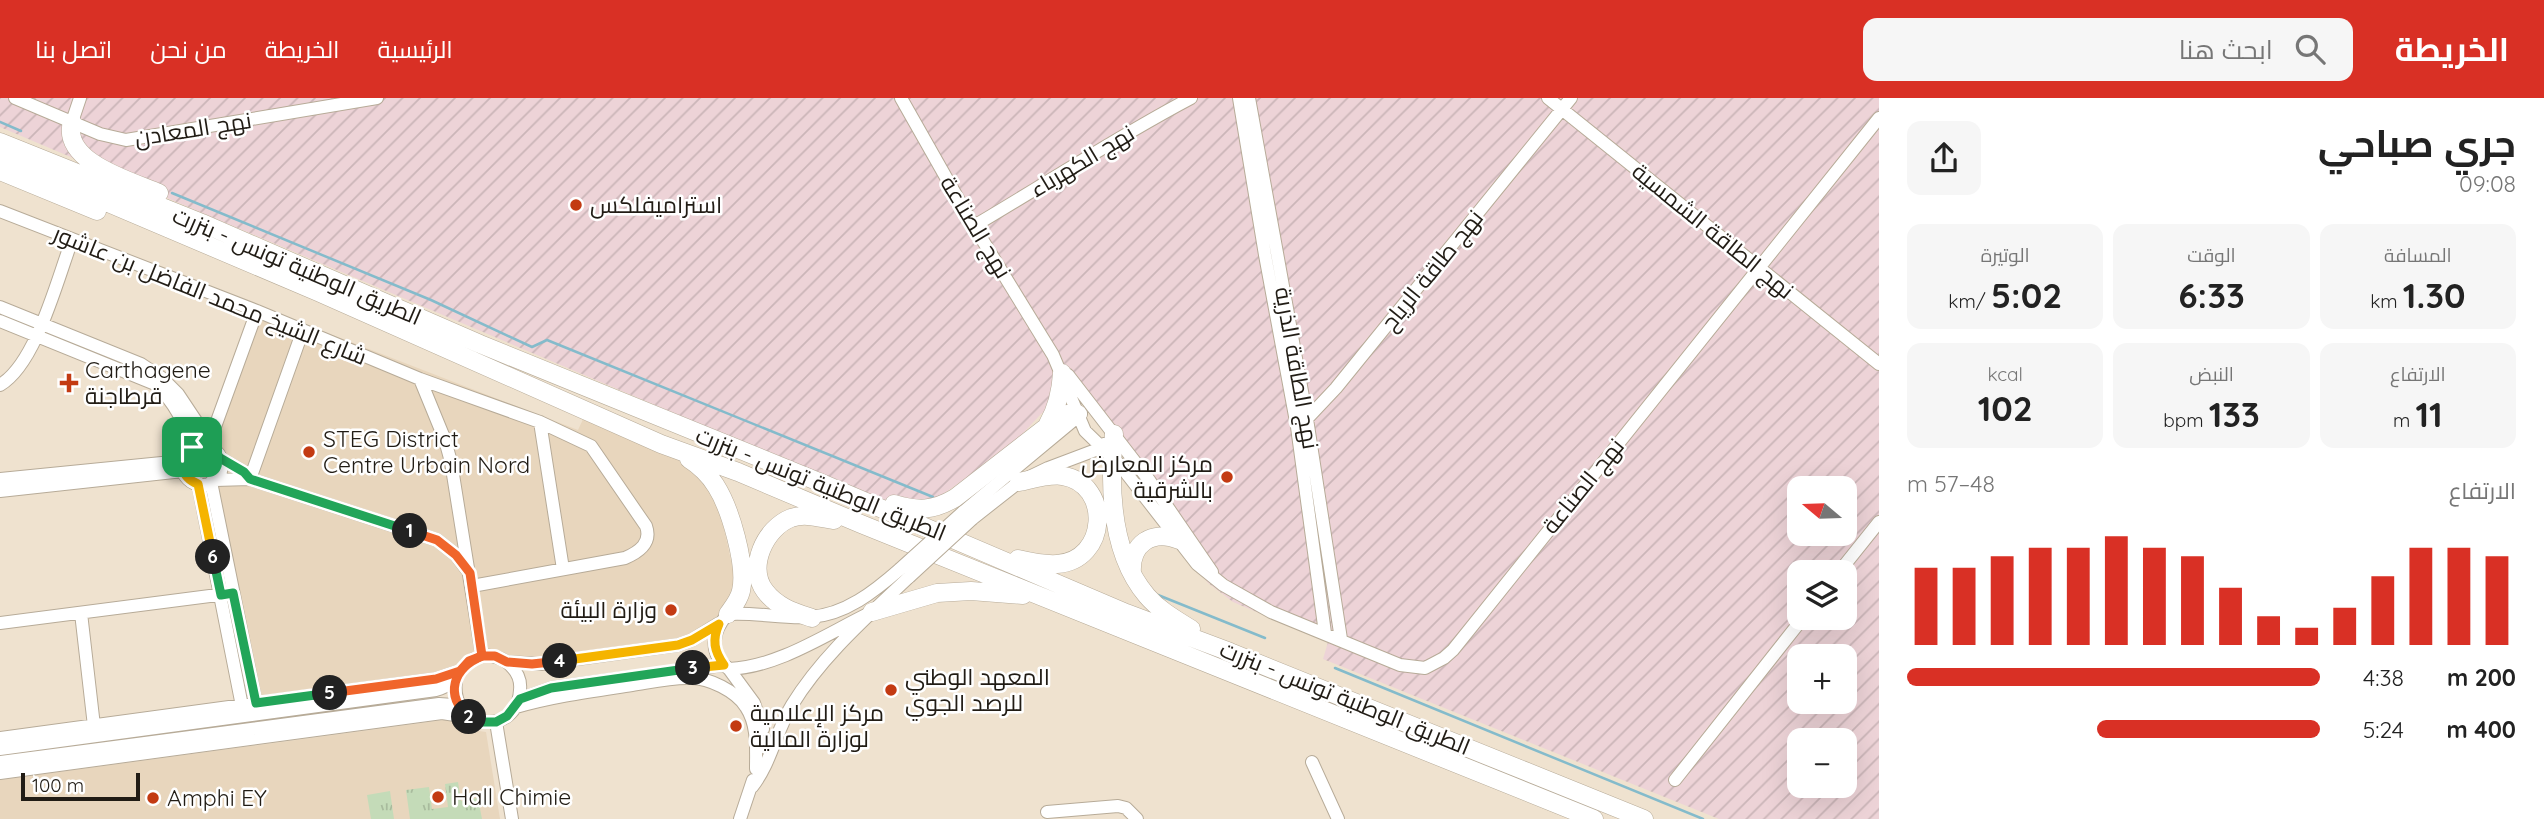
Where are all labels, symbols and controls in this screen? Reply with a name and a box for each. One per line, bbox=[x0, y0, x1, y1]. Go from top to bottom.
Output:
search box bbox=[1863, 18, 2353, 81]
text: الخريطة bbox=[2395, 28, 2509, 69]
icon: search bbox=[2291, 30, 2329, 68]
text: ابحث هنا bbox=[2179, 33, 2273, 66]
text: اتصل بنا bbox=[35, 34, 112, 64]
text: من نحن bbox=[150, 34, 227, 64]
text: الخريطة bbox=[265, 34, 340, 64]
text: الرئيسية bbox=[378, 34, 453, 64]
street label: نهج المعادن bbox=[132, 105, 254, 154]
street label: نهج الكهرباء bbox=[1024, 118, 1140, 205]
text: جري صباحي bbox=[2318, 119, 2516, 167]
button: share bbox=[1907, 121, 1981, 195]
street label: نهج الطاقة الشمسية bbox=[1625, 156, 1800, 306]
text: 09:08 bbox=[2459, 169, 2516, 198]
street label: نهج الصناعة bbox=[933, 170, 1018, 284]
place label: استراميفلكس bbox=[590, 190, 722, 219]
marker: استراميفلكس bbox=[568, 197, 584, 213]
street label: الطريق الوطنية تونس - بنزرت bbox=[169, 200, 426, 331]
street label: نهج طاقة الرياح bbox=[1374, 203, 1491, 337]
street label: شارع الشيخ محمد الفاضل بن عاشور bbox=[46, 217, 371, 373]
text: الوتيرة bbox=[1981, 243, 2030, 267]
text: الوقت bbox=[2187, 243, 2236, 267]
text: المسافة bbox=[2384, 243, 2452, 267]
text: 5:02 bbox=[1991, 273, 2062, 317]
text: 6:33 bbox=[2178, 273, 2245, 317]
text: 1.30 bbox=[2403, 273, 2465, 317]
street label: نهج الطاقة الذرية bbox=[1267, 285, 1326, 452]
text: /km bbox=[1948, 289, 1991, 313]
text: km bbox=[2370, 289, 2403, 313]
place label: Carthagene قرطاجنة bbox=[85, 355, 211, 410]
text: kcal bbox=[1987, 362, 2023, 386]
text: النبض bbox=[2189, 362, 2234, 386]
text: الارتفاع bbox=[2390, 362, 2446, 386]
marker: Carthagene قرطاجنة bbox=[59, 373, 79, 393]
text: 102 bbox=[1978, 386, 2033, 430]
text: 133 bbox=[2209, 392, 2260, 436]
text: 11 bbox=[2415, 392, 2443, 436]
text: bpm bbox=[2163, 408, 2209, 432]
text: m bbox=[2393, 408, 2415, 432]
pin bbox=[162, 417, 222, 477]
street label: الطريق الوطنية تونس - بنزرت bbox=[692, 420, 951, 547]
place label: STEG District Centre Urbain Nord bbox=[323, 424, 530, 479]
icon: arrive bbox=[173, 428, 211, 466]
street label: نهج الصناعة bbox=[1535, 432, 1632, 541]
marker: STEG District Centre Urbain Nord bbox=[301, 444, 317, 460]
place label: مركز المعارض بالشرقية bbox=[1081, 449, 1213, 504]
marker: مركز المعارض بالشرقية bbox=[1219, 469, 1235, 485]
text: 48–57 m bbox=[1907, 469, 1995, 498]
north arrow bbox=[1787, 476, 1857, 546]
map controls bbox=[1787, 476, 1857, 798]
text: الارتفاع bbox=[2449, 476, 2516, 505]
pin: 1 bbox=[392, 514, 428, 548]
text: 1 bbox=[406, 518, 413, 542]
pin: 6 bbox=[196, 540, 230, 574]
text: 6 bbox=[207, 544, 218, 568]
button: layers bbox=[1787, 560, 1857, 630]
place label: وزارة البيئة bbox=[560, 595, 657, 624]
marker: وزارة البيئة bbox=[663, 602, 679, 618]
street label: الطريق الوطنية تونس - بنزرت bbox=[1216, 634, 1475, 761]
pin: 4 bbox=[542, 644, 578, 678]
button: + bbox=[1787, 644, 1857, 714]
text: 4 bbox=[554, 648, 565, 672]
pin: 3 bbox=[676, 650, 710, 686]
text: 3 bbox=[687, 655, 698, 679]
place label: المعهد الوطني للرصد الجوي bbox=[905, 662, 1050, 721]
text: 4:38 bbox=[2363, 663, 2404, 692]
text: 200 m bbox=[2447, 663, 2516, 692]
pin: 5 bbox=[312, 676, 348, 710]
text: 5 bbox=[324, 680, 335, 704]
marker: المعهد الوطني للرصد الجوي bbox=[883, 682, 899, 698]
place label: مركز الإعلامية لوزارة المالية bbox=[750, 698, 884, 753]
pin: 2 bbox=[452, 700, 486, 734]
text: 2 bbox=[463, 704, 474, 728]
text: 5:24 bbox=[2363, 715, 2404, 744]
text: 400 m bbox=[2447, 715, 2516, 744]
marker: مركز الإعلامية لوزارة المالية bbox=[728, 718, 744, 734]
button: − bbox=[1787, 728, 1857, 798]
scale bar bbox=[21, 770, 140, 802]
text: 100 m bbox=[32, 773, 84, 797]
place label: Hall Chimie bbox=[452, 782, 571, 811]
place label: Amphi EY bbox=[167, 783, 267, 812]
marker: Hall Chimie bbox=[430, 789, 446, 805]
marker: Amphi EY bbox=[145, 790, 161, 806]

